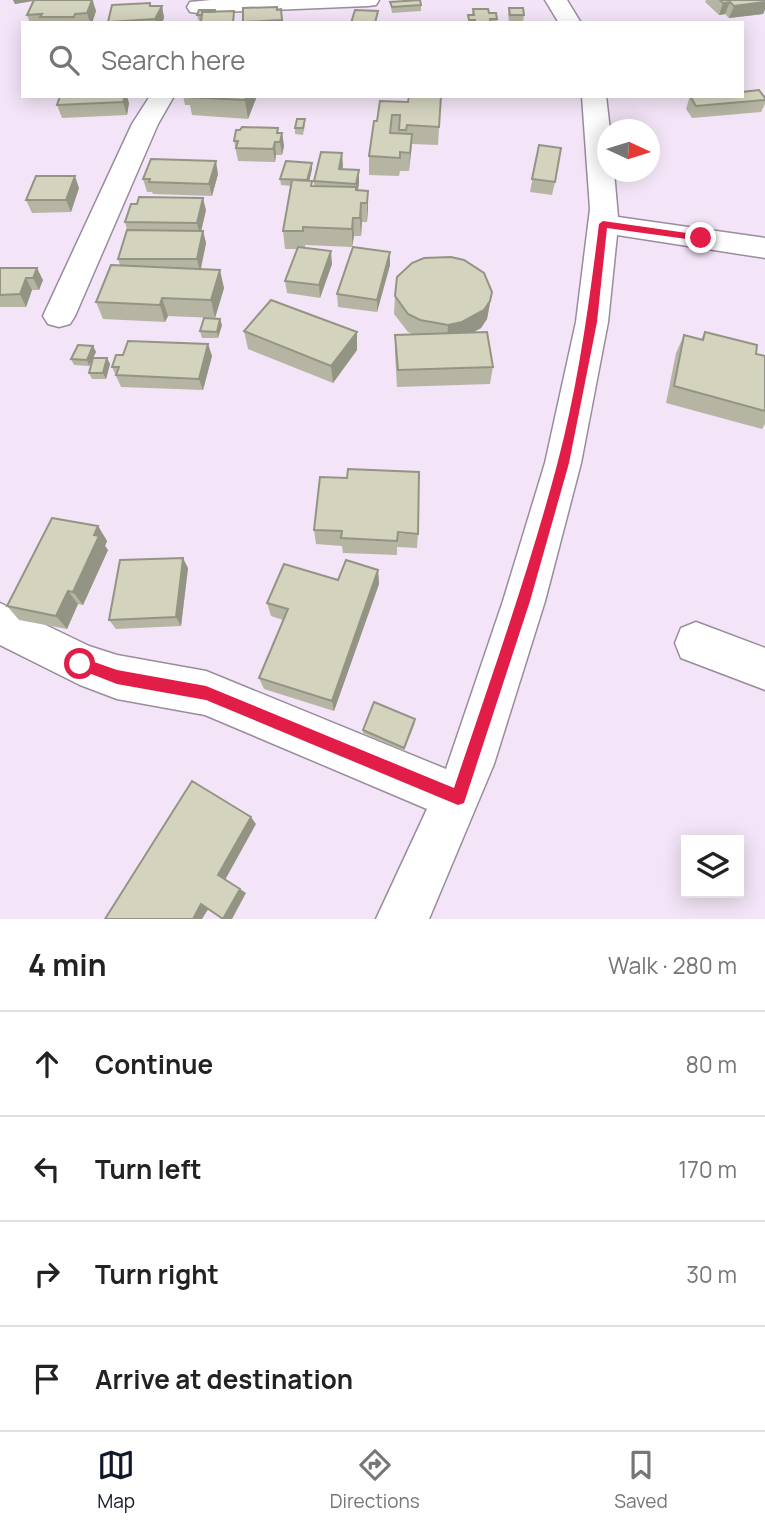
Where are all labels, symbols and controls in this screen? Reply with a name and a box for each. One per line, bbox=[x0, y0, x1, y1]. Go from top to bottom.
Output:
search box bbox=[21, 21, 744, 98]
icon: search bbox=[45, 41, 83, 79]
text: Search here bbox=[101, 42, 246, 78]
north arrow bbox=[597, 119, 660, 182]
route end bbox=[685, 222, 716, 253]
route start bbox=[64, 648, 95, 679]
map controls bbox=[681, 835, 744, 898]
button: layers bbox=[681, 835, 744, 898]
text: 4 min bbox=[28, 944, 106, 985]
text: Walk · 280 m bbox=[608, 949, 737, 981]
icon: ahead bbox=[28, 1045, 66, 1083]
text: Continue bbox=[95, 1046, 213, 1082]
text: 80 m bbox=[686, 1048, 737, 1080]
icon: left bbox=[28, 1150, 66, 1188]
text: Turn left bbox=[95, 1151, 202, 1187]
text: 170 m bbox=[678, 1153, 737, 1185]
icon: right bbox=[28, 1255, 66, 1293]
text: Turn right bbox=[95, 1256, 219, 1292]
text: 30 m bbox=[686, 1258, 737, 1290]
icon: arrive bbox=[28, 1360, 66, 1398]
text: Arrive at destination bbox=[95, 1361, 353, 1397]
tab: Map bbox=[97, 1446, 135, 1514]
tab: Directions bbox=[330, 1446, 420, 1514]
tab: Saved bbox=[614, 1446, 668, 1514]

